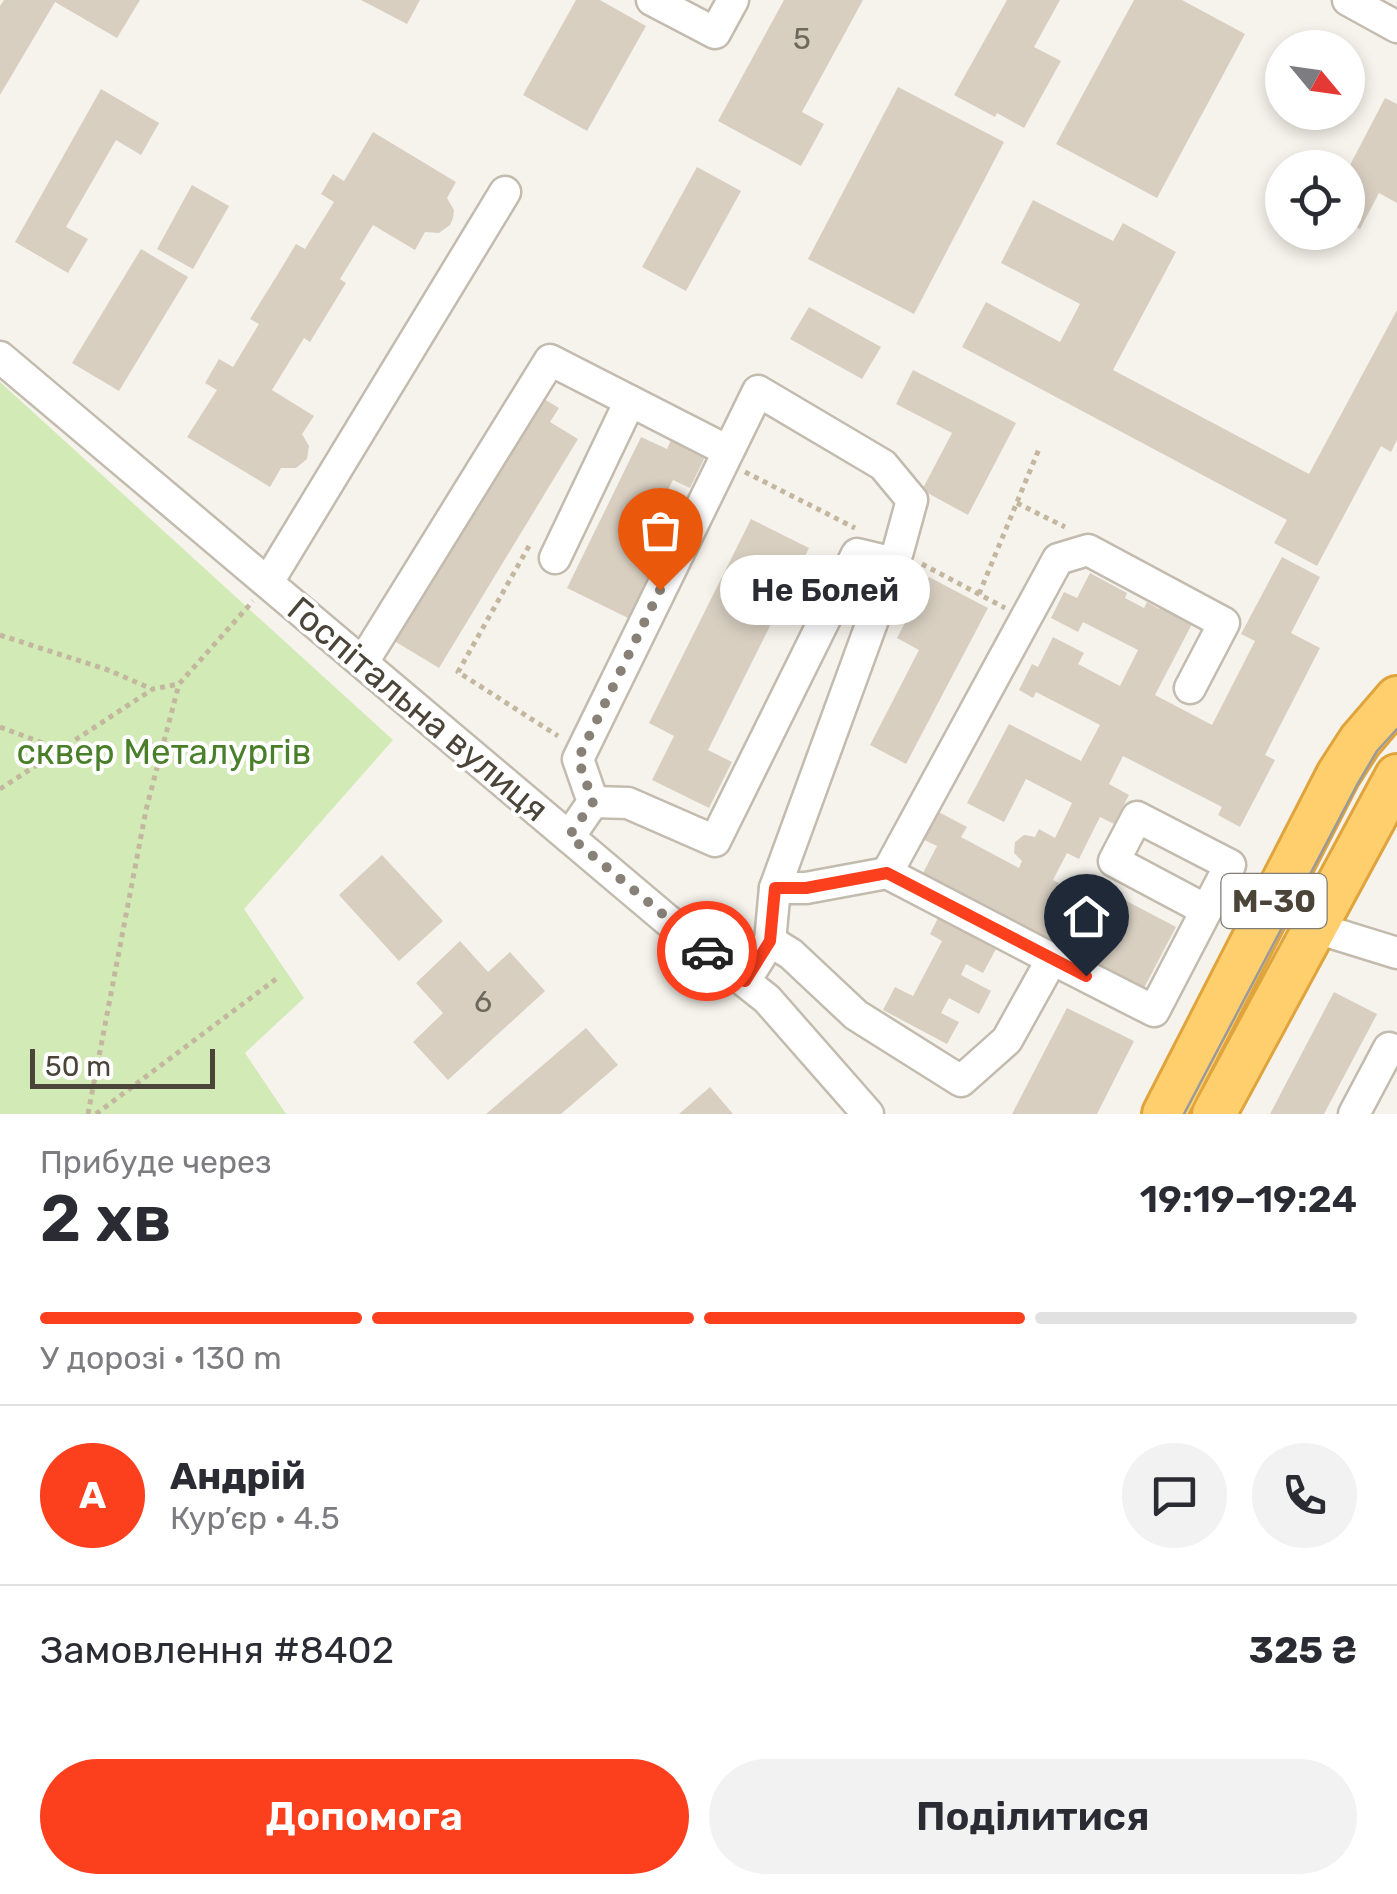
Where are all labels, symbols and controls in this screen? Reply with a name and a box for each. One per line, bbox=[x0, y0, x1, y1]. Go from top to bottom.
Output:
house number: 5 bbox=[793, 21, 811, 57]
north arrow bbox=[1265, 30, 1365, 130]
map controls bbox=[1265, 30, 1365, 250]
button: locate bbox=[1265, 150, 1365, 250]
pin bbox=[618, 488, 703, 591]
icon: bag bbox=[633, 503, 688, 558]
callout: Не Болей bbox=[720, 555, 930, 625]
text: Не Болей bbox=[751, 571, 899, 609]
street label: Госпітальна вулиця bbox=[279, 588, 557, 830]
park label: сквер Металургів bbox=[17, 731, 311, 773]
pin bbox=[1044, 874, 1129, 977]
road number: М-30 bbox=[1222, 874, 1326, 928]
icon: home bbox=[1059, 889, 1114, 944]
courier bbox=[657, 901, 757, 1001]
icon: car bbox=[680, 924, 735, 979]
house number: 6 bbox=[474, 984, 492, 1020]
scale bar bbox=[30, 1044, 215, 1088]
text: 50 m bbox=[45, 1050, 111, 1083]
text: Прибуде через bbox=[40, 1143, 271, 1181]
text: 19:19–19:24 bbox=[1140, 1176, 1357, 1222]
text: 2 хв bbox=[40, 1180, 172, 1257]
text: У дорозі · 130 m bbox=[40, 1339, 282, 1377]
button: chat bbox=[1122, 1443, 1227, 1548]
button: phone bbox=[1252, 1443, 1357, 1548]
text: Андрій bbox=[170, 1453, 305, 1499]
text: А bbox=[79, 1472, 106, 1518]
text: Кур’єр · 4.5 bbox=[170, 1499, 340, 1537]
text: Замовлення #8402 bbox=[40, 1627, 394, 1673]
text: 325 ₴ bbox=[1249, 1627, 1357, 1673]
button: Допомога bbox=[40, 1759, 689, 1874]
button: Поділитися bbox=[709, 1759, 1357, 1874]

